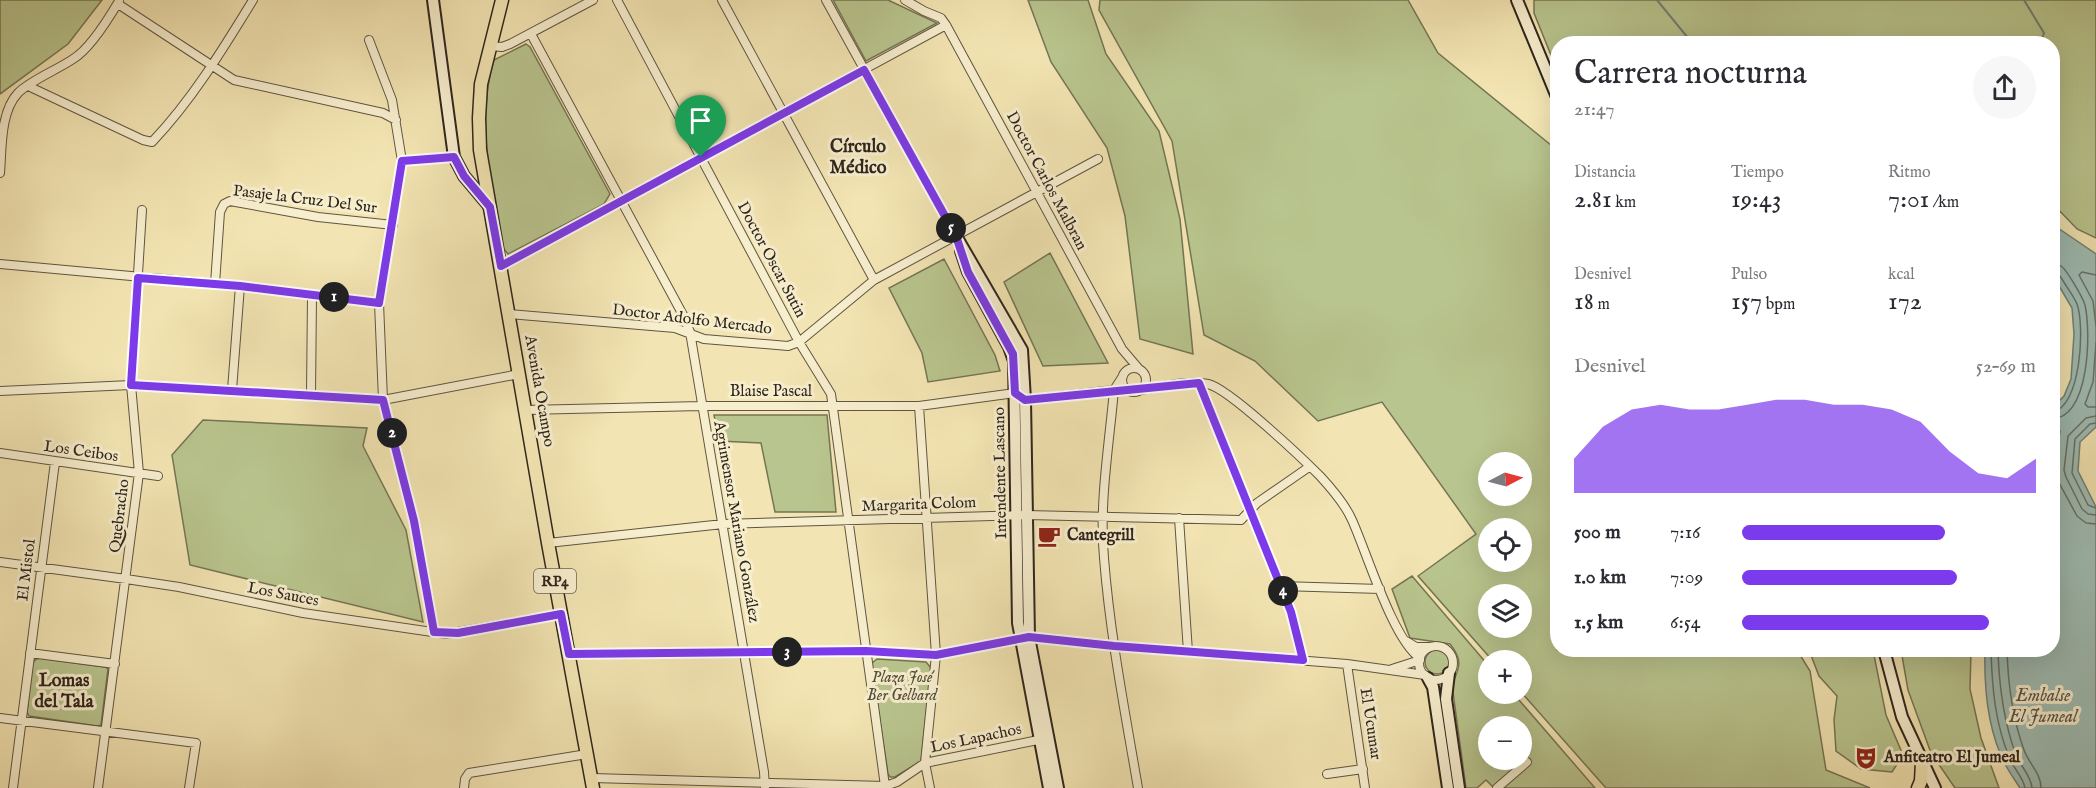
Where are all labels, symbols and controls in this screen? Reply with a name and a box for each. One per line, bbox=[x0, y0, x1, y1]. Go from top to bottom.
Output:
text: Carrera nocturna bbox=[1574, 53, 1807, 95]
button: share bbox=[1973, 56, 2036, 119]
pin bbox=[675, 95, 726, 157]
text: 21:47 bbox=[1574, 97, 1615, 122]
icon: arrive bbox=[684, 104, 717, 137]
street label: Doctor Carlos Malbran bbox=[1001, 108, 1091, 254]
district label: Círculo Médico bbox=[830, 136, 887, 180]
text: Distancia bbox=[1574, 163, 1636, 183]
text: Tiempo bbox=[1731, 163, 1784, 183]
text: Ritmo bbox=[1888, 163, 1931, 183]
street label: Pasaje la Cruz Del Sur bbox=[232, 181, 378, 219]
text: 2.81 bbox=[1574, 183, 1612, 216]
text: 19:43 bbox=[1731, 183, 1781, 216]
text: 7:01 bbox=[1888, 183, 1929, 216]
text: km bbox=[1612, 193, 1636, 213]
text: /km bbox=[1929, 193, 1959, 213]
street label: Doctor Oscar Sutin bbox=[732, 199, 810, 322]
pin: 5 bbox=[936, 213, 966, 243]
text: 5 bbox=[948, 218, 954, 238]
text: Desnivel bbox=[1574, 265, 1631, 285]
text: Pulso bbox=[1731, 265, 1767, 285]
text: kcal bbox=[1888, 265, 1915, 285]
pin: 1 bbox=[319, 282, 349, 312]
text: 18 bbox=[1574, 285, 1594, 318]
text: 157 bbox=[1731, 285, 1762, 318]
text: 172 bbox=[1888, 285, 1922, 318]
text: 1 bbox=[331, 287, 337, 307]
text: m bbox=[1594, 295, 1610, 315]
text: bpm bbox=[1762, 295, 1795, 315]
street label: Doctor Adolfo Mercado bbox=[611, 300, 773, 340]
street label: Avenida Ocampo bbox=[519, 333, 559, 449]
text: Desnivel bbox=[1574, 354, 1646, 379]
text: 52–69 m bbox=[1976, 354, 2036, 379]
street label: Blaise Pascal bbox=[730, 382, 813, 402]
street label: Intendente Lascano bbox=[990, 406, 1012, 539]
pin: 2 bbox=[377, 418, 407, 448]
street label: Agrimensor Mariano González bbox=[708, 419, 764, 624]
text: 2 bbox=[388, 423, 396, 443]
street label: Los Ceibos bbox=[42, 437, 120, 467]
north arrow bbox=[1478, 452, 1532, 506]
map controls bbox=[1478, 452, 1532, 770]
street label: Quebracho bbox=[106, 478, 134, 554]
street label: Margarita Colom bbox=[861, 493, 977, 517]
button: locate bbox=[1478, 518, 1532, 572]
text: 500 m bbox=[1574, 520, 1621, 545]
text: 7:16 bbox=[1670, 520, 1701, 545]
cafe icon: Cantegrill bbox=[1036, 523, 1062, 549]
place label: Cantegrill bbox=[1067, 526, 1135, 546]
street label: El Mistol bbox=[13, 537, 41, 602]
text: 1.0 km bbox=[1574, 565, 1626, 590]
text: 7:09 bbox=[1670, 565, 1703, 590]
road number: RP4 bbox=[534, 569, 576, 593]
pin: 4 bbox=[1268, 576, 1298, 606]
street label: Los Sauces bbox=[245, 578, 321, 612]
text: 4 bbox=[1279, 581, 1287, 601]
button: layers bbox=[1478, 584, 1532, 638]
text: 1.5 km bbox=[1574, 610, 1624, 635]
text: 6:54 bbox=[1670, 610, 1701, 635]
pin: 3 bbox=[772, 637, 802, 667]
text: 3 bbox=[784, 642, 790, 662]
button: + bbox=[1478, 650, 1532, 704]
park label: Plaza José Ber Gelbard bbox=[867, 668, 939, 706]
district label: Lomas del Tala bbox=[35, 670, 95, 714]
water label: Embalse El Jumeal bbox=[2008, 685, 2079, 729]
street label: El Ucumar bbox=[1354, 687, 1386, 761]
button: − bbox=[1478, 716, 1532, 770]
street label: Los Lapachos bbox=[929, 720, 1024, 758]
theatre icon: Anfiteatro El Jumeal bbox=[1853, 745, 1879, 771]
place label: Anfiteatro El Jumeal bbox=[1883, 748, 2021, 768]

